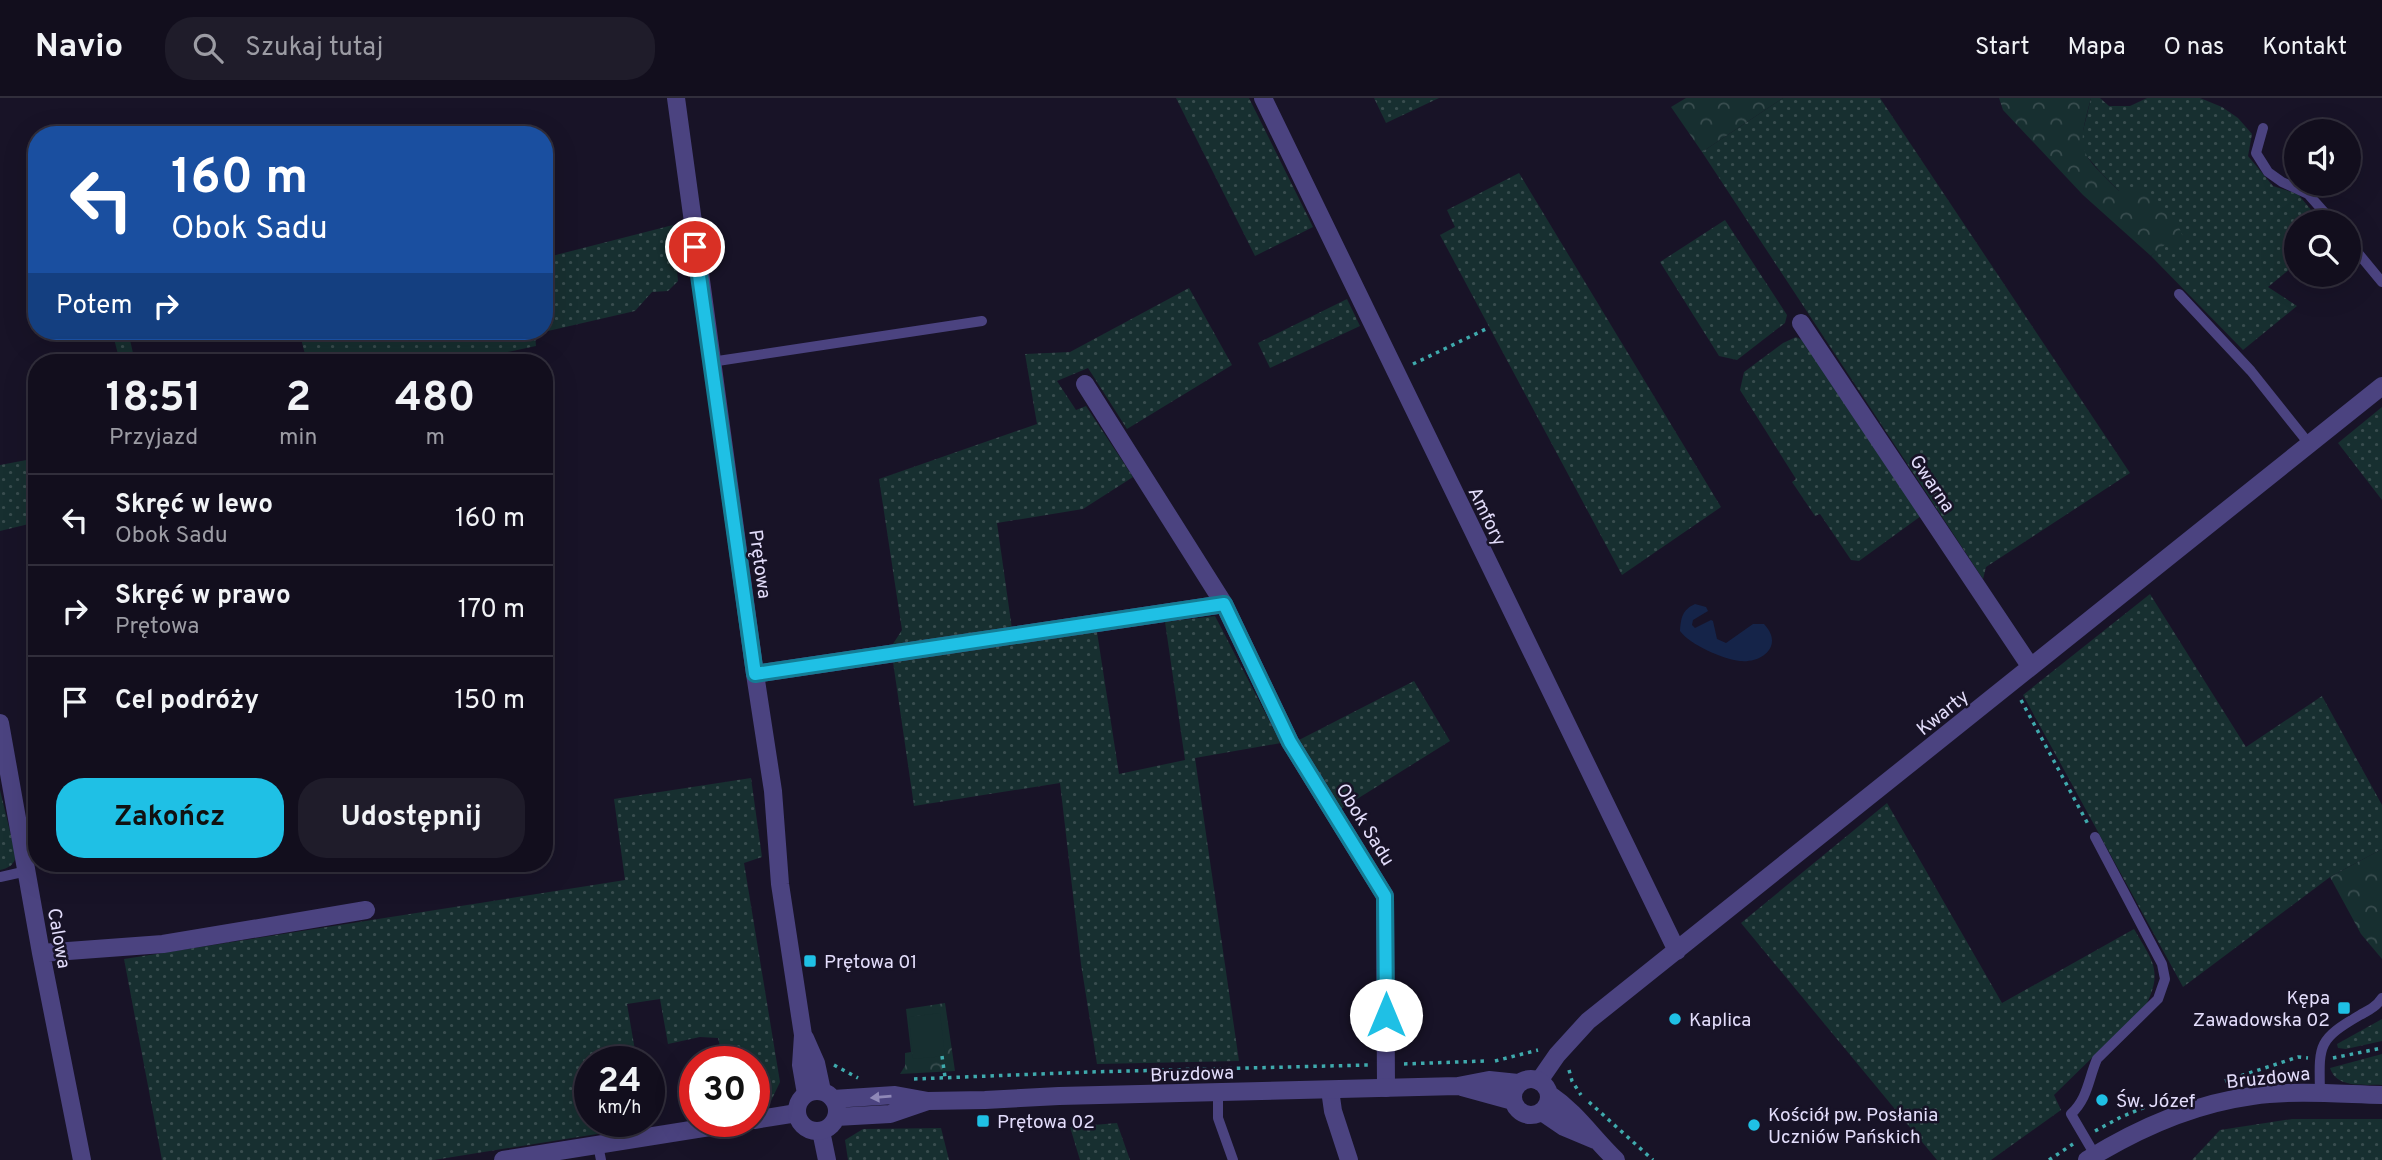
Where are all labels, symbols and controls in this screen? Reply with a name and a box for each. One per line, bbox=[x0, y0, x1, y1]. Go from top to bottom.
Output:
search box bbox=[165, 17, 655, 80]
text: Navio bbox=[35, 27, 123, 69]
icon: search bbox=[189, 29, 227, 67]
text: Szukaj tutaj bbox=[245, 32, 383, 65]
text: Start bbox=[1975, 33, 2030, 63]
text: Mapa bbox=[2068, 33, 2126, 63]
text: O nas bbox=[2164, 33, 2224, 63]
text: Kontakt bbox=[2262, 33, 2347, 63]
map controls bbox=[2284, 119, 2361, 287]
button: sound bbox=[2284, 119, 2361, 196]
text: 160 m bbox=[171, 149, 308, 211]
icon: left bbox=[56, 154, 147, 245]
text: Obok Sadu bbox=[171, 210, 328, 250]
button: search bbox=[2284, 210, 2361, 287]
pin bbox=[665, 217, 725, 277]
icon: arrive bbox=[676, 228, 714, 266]
icon: right bbox=[147, 287, 185, 325]
text: Potem bbox=[56, 290, 133, 323]
text: 18:51 bbox=[106, 373, 202, 426]
text: 2 bbox=[285, 373, 311, 426]
text: 480 bbox=[395, 373, 475, 426]
text: Przyjazd bbox=[109, 424, 198, 453]
text: min bbox=[279, 424, 317, 453]
text: m bbox=[425, 424, 445, 453]
street label: Gwarna bbox=[1903, 451, 1959, 518]
street label: Amfory bbox=[1462, 483, 1511, 550]
text: Skręć w lewo bbox=[115, 489, 273, 522]
icon: left bbox=[56, 501, 94, 539]
text: 160 m bbox=[455, 503, 525, 536]
text: Obok Sadu bbox=[115, 522, 228, 551]
street label: Prętowa bbox=[742, 528, 776, 600]
text: Skręć w prawo bbox=[115, 580, 291, 613]
icon: right bbox=[56, 592, 94, 630]
text: 170 m bbox=[458, 594, 525, 627]
text: Prętowa bbox=[115, 613, 199, 642]
icon: arrive bbox=[56, 683, 94, 721]
text: Cel podróży bbox=[115, 685, 259, 718]
text: 150 m bbox=[454, 685, 525, 718]
street label: Kwarty bbox=[1912, 685, 1974, 742]
button: Zakończ bbox=[56, 778, 284, 858]
button: Udostępnij bbox=[298, 778, 525, 858]
street label: Obok Sadu bbox=[1329, 779, 1399, 871]
street label: Calowa bbox=[41, 906, 75, 971]
place label: Prętowa 01 bbox=[824, 951, 917, 975]
marker: Prętowa 01 bbox=[802, 953, 818, 969]
position arrow bbox=[1349, 978, 1423, 1052]
place label: Kępa Zawadowska 02 bbox=[2193, 987, 2330, 1033]
marker: Kępa Zawadowska 02 bbox=[2336, 1000, 2352, 1016]
place label: Kaplica bbox=[1689, 1009, 1751, 1033]
marker: Kaplica bbox=[1667, 1011, 1683, 1027]
speed limit sign: 30 bbox=[679, 1046, 770, 1137]
text: 24 bbox=[598, 1060, 641, 1104]
street label: Bruzdowa bbox=[1150, 1062, 1235, 1088]
street label: Bruzdowa bbox=[2225, 1063, 2311, 1095]
place label: Św. Józef bbox=[2116, 1089, 2196, 1114]
one-way arrow bbox=[869, 1092, 891, 1103]
marker: Św. Józef bbox=[2094, 1092, 2110, 1108]
text: km/h bbox=[598, 1097, 641, 1120]
place label: Kościół pw. Posłania Uczniów Pańskich bbox=[1768, 1104, 1938, 1150]
place label: Prętowa 02 bbox=[997, 1111, 1095, 1135]
marker: Prętowa 02 bbox=[975, 1113, 991, 1129]
marker: Kościół pw. Posłania Uczniów Pańskich bbox=[1746, 1117, 1762, 1133]

